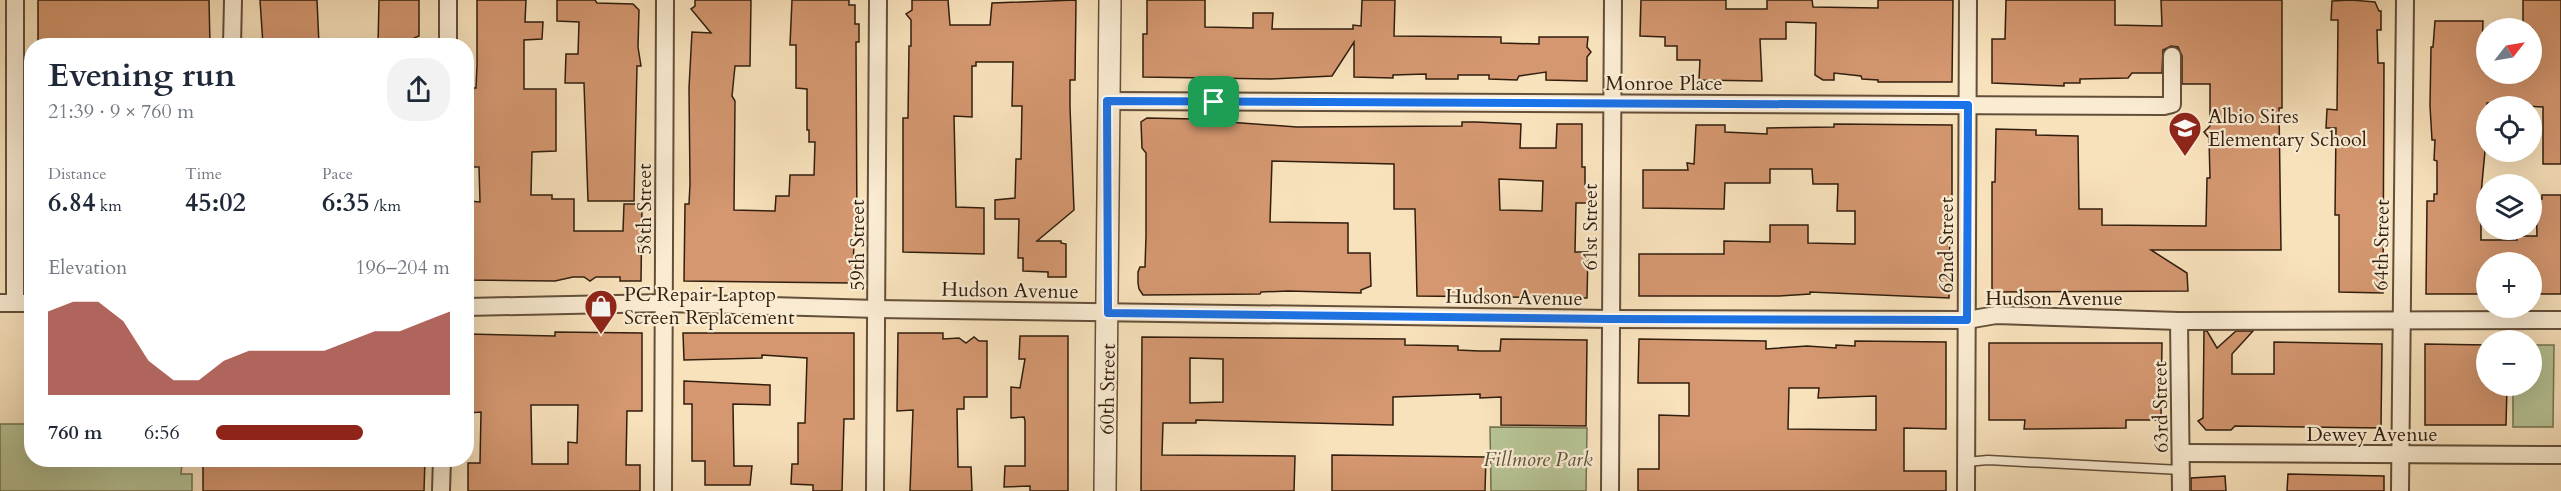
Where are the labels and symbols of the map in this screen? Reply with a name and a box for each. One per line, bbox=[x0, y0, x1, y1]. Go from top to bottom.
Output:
north arrow bbox=[2476, 18, 2542, 84]
street label: Monroe Place bbox=[1605, 70, 1723, 97]
pin bbox=[1188, 76, 1239, 127]
place label: Albio Sires Elementary School bbox=[2208, 103, 2367, 153]
school or university icon: Albio Sires Elementary School bbox=[2167, 110, 2203, 157]
street label: 58th Street bbox=[631, 163, 658, 255]
street label: 61st Street bbox=[1577, 183, 1604, 270]
street label: 62nd Street bbox=[1933, 196, 1960, 293]
street label: 64th Street bbox=[2367, 198, 2396, 291]
street label: 59th Street bbox=[844, 199, 871, 291]
street label: Hudson Avenue bbox=[941, 276, 1079, 305]
place label: PC Repair Laptop Screen Replacement bbox=[624, 281, 795, 331]
street label: Hudson Avenue bbox=[1445, 283, 1583, 312]
street label: Hudson Avenue bbox=[1985, 285, 2123, 312]
shop icon: PC Repair Laptop Screen Replacement bbox=[583, 288, 619, 335]
street label: 60th Street bbox=[1093, 342, 1122, 435]
street label: 63rd Street bbox=[2146, 360, 2175, 453]
street label: Dewey Avenue bbox=[2306, 421, 2438, 448]
park label: Fillmore Park bbox=[1483, 446, 1593, 473]

